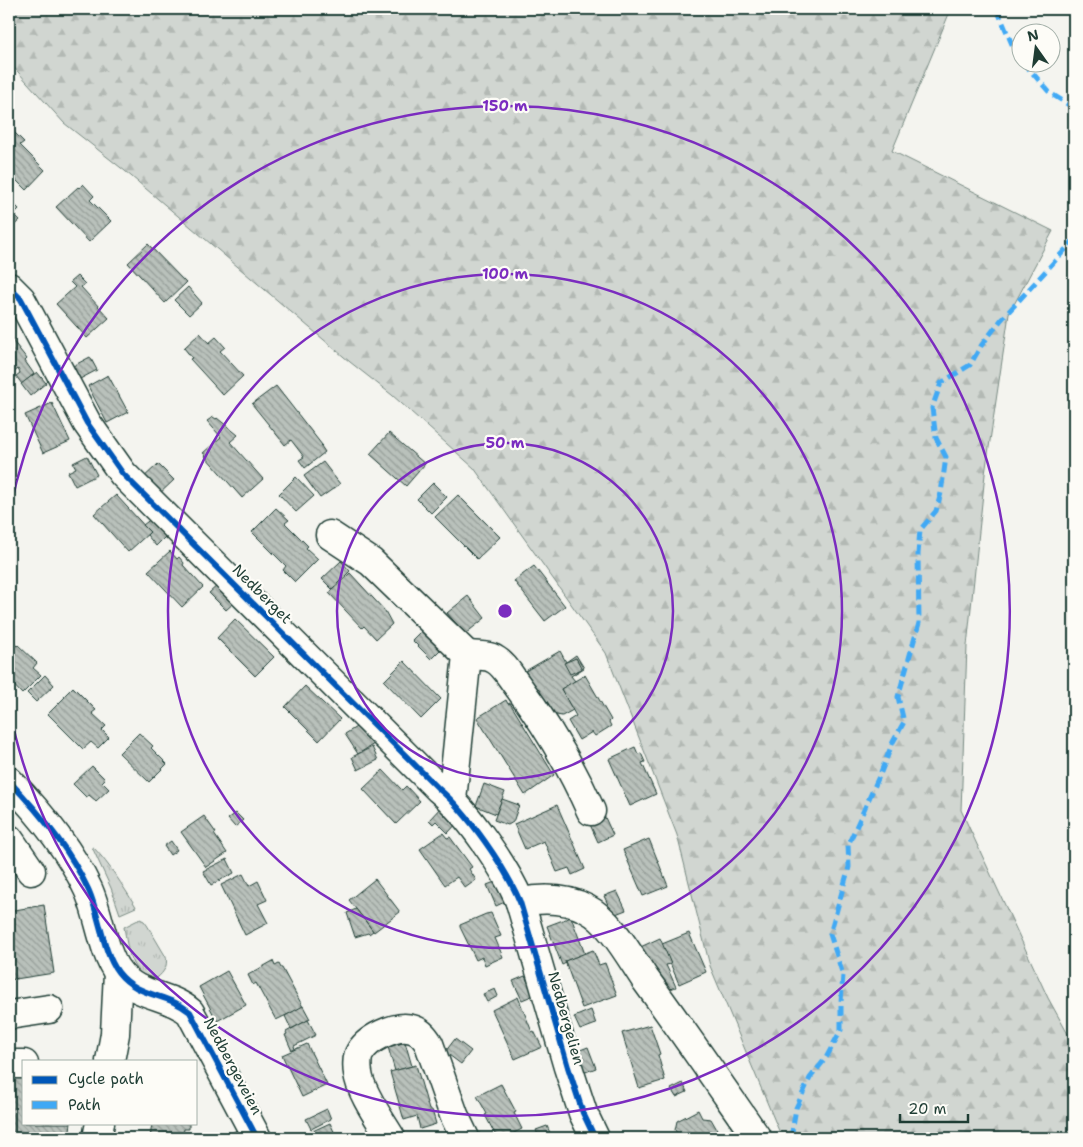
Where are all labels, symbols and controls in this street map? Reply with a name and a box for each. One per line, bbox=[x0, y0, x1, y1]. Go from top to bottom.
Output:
north arrow bbox=[1010, 22, 1060, 72]
text: N bbox=[1025, 25, 1040, 45]
text: 150 m bbox=[482, 96, 528, 116]
text: 100 m bbox=[482, 264, 528, 284]
text: 50 m bbox=[486, 433, 525, 453]
street label: Nedberget bbox=[228, 560, 296, 628]
centre of rings bbox=[496, 602, 514, 620]
street label: Nedbergelien bbox=[543, 969, 589, 1067]
street label: Nedbergeveien bbox=[199, 1014, 267, 1118]
legend bbox=[22, 1060, 198, 1124]
text: Cycle path bbox=[68, 1069, 144, 1089]
scale bar bbox=[900, 1092, 968, 1124]
text: Path bbox=[68, 1095, 101, 1115]
text: 20 m bbox=[908, 1099, 947, 1119]

